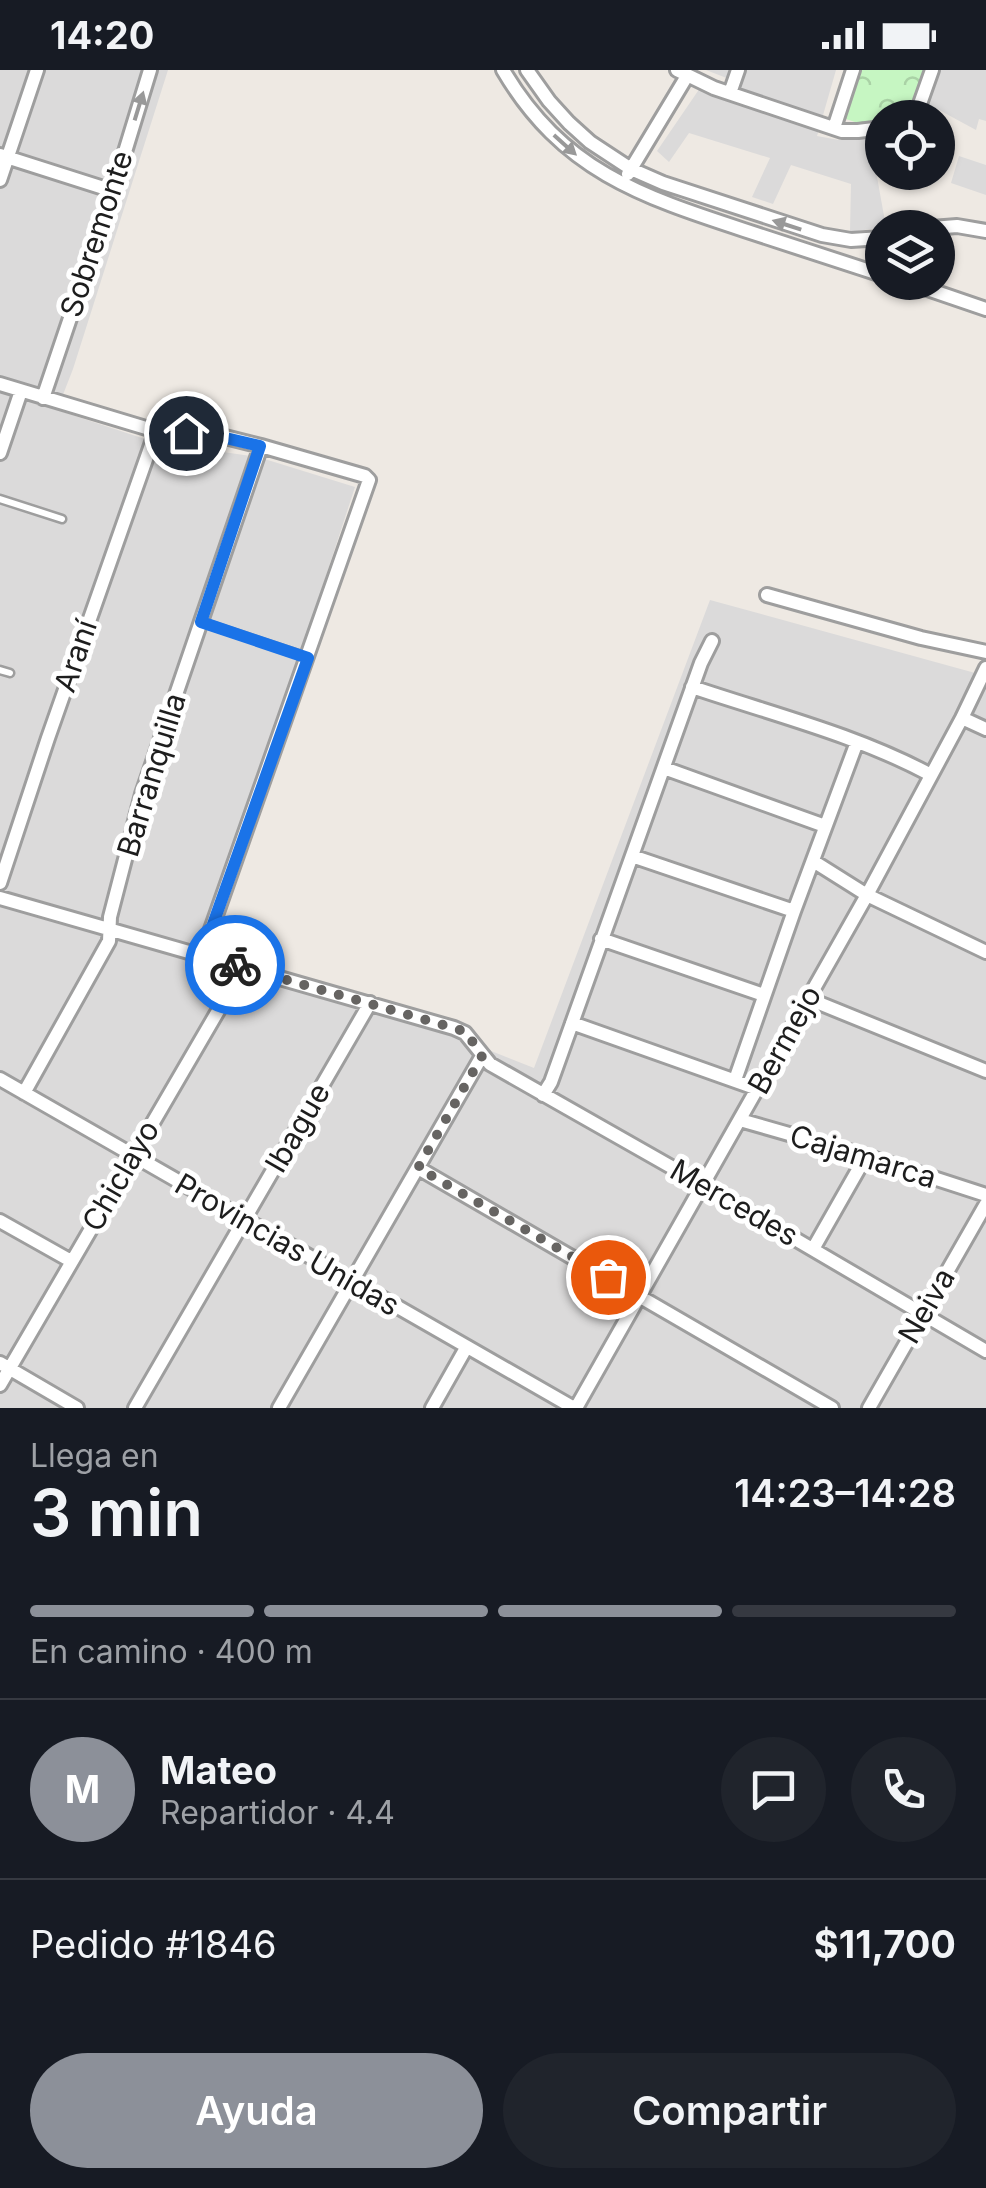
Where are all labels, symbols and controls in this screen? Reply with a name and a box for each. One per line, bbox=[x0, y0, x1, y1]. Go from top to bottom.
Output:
text: 14:20 bbox=[50, 12, 154, 58]
one-way arrow bbox=[133, 91, 148, 121]
map controls bbox=[865, 100, 955, 300]
button: locate bbox=[865, 100, 955, 190]
one-way arrow bbox=[552, 133, 577, 155]
street label: Sobremonte bbox=[52, 146, 140, 321]
button: layers bbox=[865, 210, 955, 300]
one-way arrow bbox=[772, 216, 802, 231]
pin bbox=[144, 391, 229, 476]
icon: home bbox=[159, 406, 214, 461]
street label: Araní bbox=[46, 614, 104, 696]
street label: Barranquilla bbox=[109, 689, 193, 861]
courier bbox=[185, 915, 285, 1015]
icon: bike bbox=[208, 938, 263, 993]
street label: Bermejo bbox=[740, 979, 828, 1100]
street label: Ibague bbox=[257, 1076, 337, 1179]
street label: Chiclayo bbox=[74, 1114, 166, 1237]
street label: Cajamarca bbox=[786, 1117, 941, 1195]
street label: Mercedes bbox=[664, 1151, 805, 1253]
street label: Provincias Unidas bbox=[169, 1165, 406, 1323]
pin bbox=[566, 1235, 651, 1320]
icon: bag bbox=[581, 1250, 636, 1305]
street label: Neiva bbox=[890, 1261, 962, 1350]
text: Llega en bbox=[30, 1436, 159, 1475]
text: 14:23–14:28 bbox=[734, 1470, 956, 1516]
text: 3 min bbox=[30, 1473, 203, 1552]
text: En camino · 400 m bbox=[30, 1632, 313, 1671]
button: chat bbox=[721, 1737, 826, 1842]
button: phone bbox=[851, 1737, 956, 1842]
text: Mateo bbox=[160, 1747, 277, 1793]
text: M bbox=[65, 1766, 100, 1812]
text: Repartidor · 4.4 bbox=[160, 1793, 395, 1832]
text: Pedido #1846 bbox=[30, 1921, 277, 1967]
text: $11,700 bbox=[814, 1921, 956, 1967]
button: Ayuda bbox=[30, 2053, 483, 2168]
button: Compartir bbox=[503, 2053, 956, 2168]

